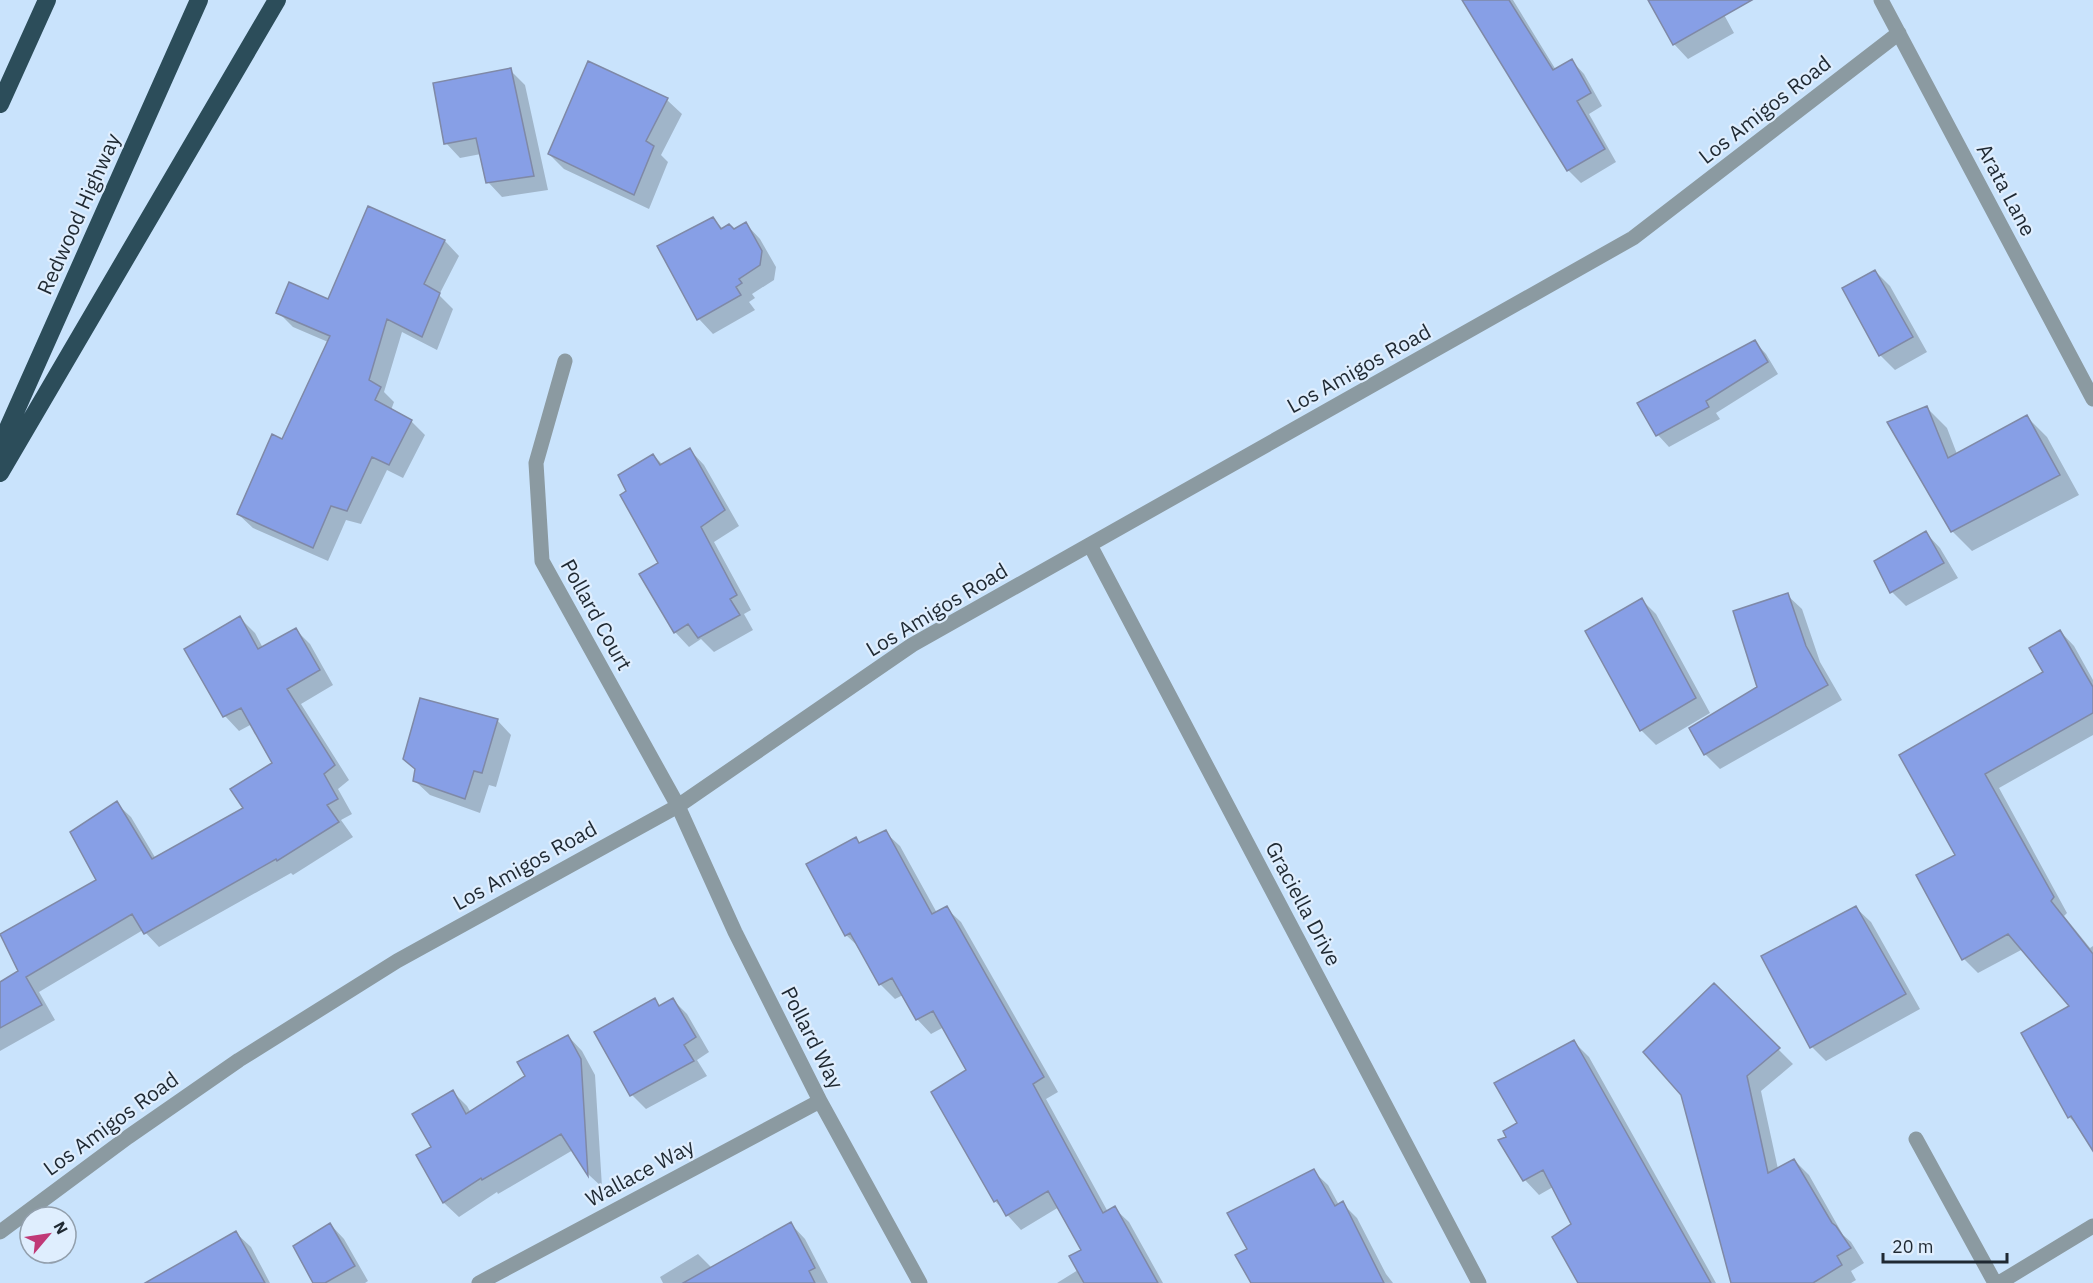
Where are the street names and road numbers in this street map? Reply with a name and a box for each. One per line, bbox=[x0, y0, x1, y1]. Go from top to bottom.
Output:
street label: Los Amigos Road bbox=[1693, 49, 1836, 170]
street label: Redwood Highway bbox=[30, 128, 126, 299]
street label: Arata Lane bbox=[1971, 138, 2043, 241]
street label: Los Amigos Road bbox=[1282, 317, 1435, 419]
street label: Pollard Court bbox=[555, 554, 639, 675]
street label: Los Amigos Road bbox=[860, 556, 1012, 662]
street label: Los Amigos Road bbox=[448, 814, 601, 916]
street label: Graciella Drive bbox=[1259, 836, 1348, 971]
street label: Pollard Way bbox=[775, 982, 851, 1094]
street label: Los Amigos Road bbox=[37, 1065, 184, 1182]
street label: Wallace Way bbox=[580, 1132, 699, 1212]

